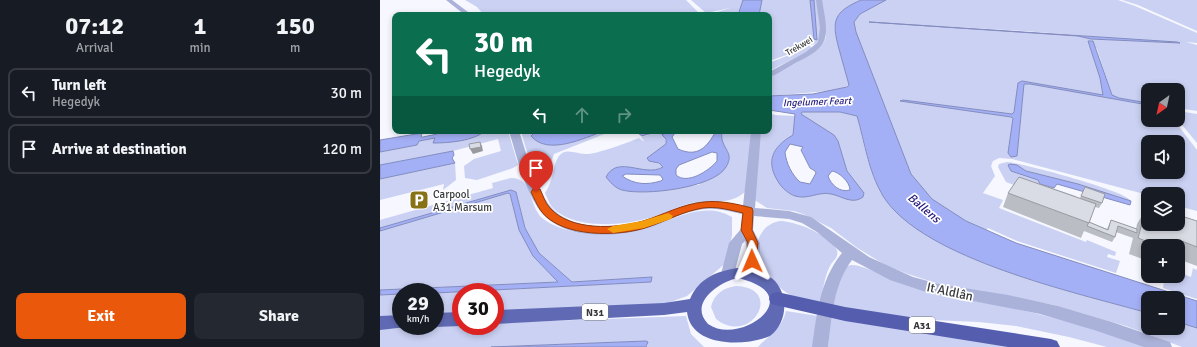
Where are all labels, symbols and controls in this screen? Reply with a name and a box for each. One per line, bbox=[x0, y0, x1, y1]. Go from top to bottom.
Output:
text: 07:12 bbox=[65, 11, 124, 41]
text: 1 bbox=[194, 11, 206, 41]
text: 150 bbox=[276, 11, 315, 41]
text: 30 m bbox=[474, 26, 533, 60]
icon: left bbox=[408, 28, 460, 80]
street label: Trekwei bbox=[784, 34, 815, 59]
text: Arrival bbox=[76, 40, 113, 56]
text: min bbox=[190, 40, 211, 56]
text: m bbox=[290, 40, 300, 56]
text: Hegedyk bbox=[474, 60, 541, 82]
text: Turn left bbox=[52, 76, 106, 94]
icon: left bbox=[18, 82, 40, 104]
north arrow bbox=[1141, 83, 1185, 127]
map controls bbox=[1141, 83, 1185, 335]
text: 30 m bbox=[331, 84, 362, 102]
text: Hegedyk bbox=[52, 94, 100, 110]
water label: Ingelumer Feart bbox=[783, 95, 853, 109]
icon: left bbox=[529, 104, 551, 126]
icon: ahead bbox=[571, 104, 593, 126]
icon: right bbox=[613, 104, 635, 126]
button: sound bbox=[1141, 135, 1185, 179]
icon: arrive bbox=[18, 138, 40, 160]
text: Arrive at destination bbox=[52, 140, 187, 158]
text: 120 m bbox=[322, 140, 362, 158]
pin bbox=[519, 151, 553, 192]
icon: arrive bbox=[525, 157, 547, 179]
button: layers bbox=[1141, 187, 1185, 231]
place label: Carpool A31 Marsum bbox=[433, 188, 492, 214]
parking icon: Carpool A31 Marsum bbox=[408, 189, 430, 211]
water label: Ballens bbox=[904, 190, 944, 227]
button: + bbox=[1141, 239, 1185, 283]
position arrow bbox=[731, 240, 773, 282]
street label: It Aldlân bbox=[925, 279, 975, 305]
speed limit sign: 30 bbox=[452, 283, 504, 335]
text: 29 bbox=[407, 291, 429, 316]
button: − bbox=[1141, 291, 1185, 335]
button: Exit bbox=[16, 293, 186, 339]
button: Share bbox=[194, 293, 364, 339]
road number: N31 bbox=[582, 304, 608, 320]
text: km/h bbox=[407, 313, 429, 325]
road number: A31 bbox=[909, 317, 935, 333]

